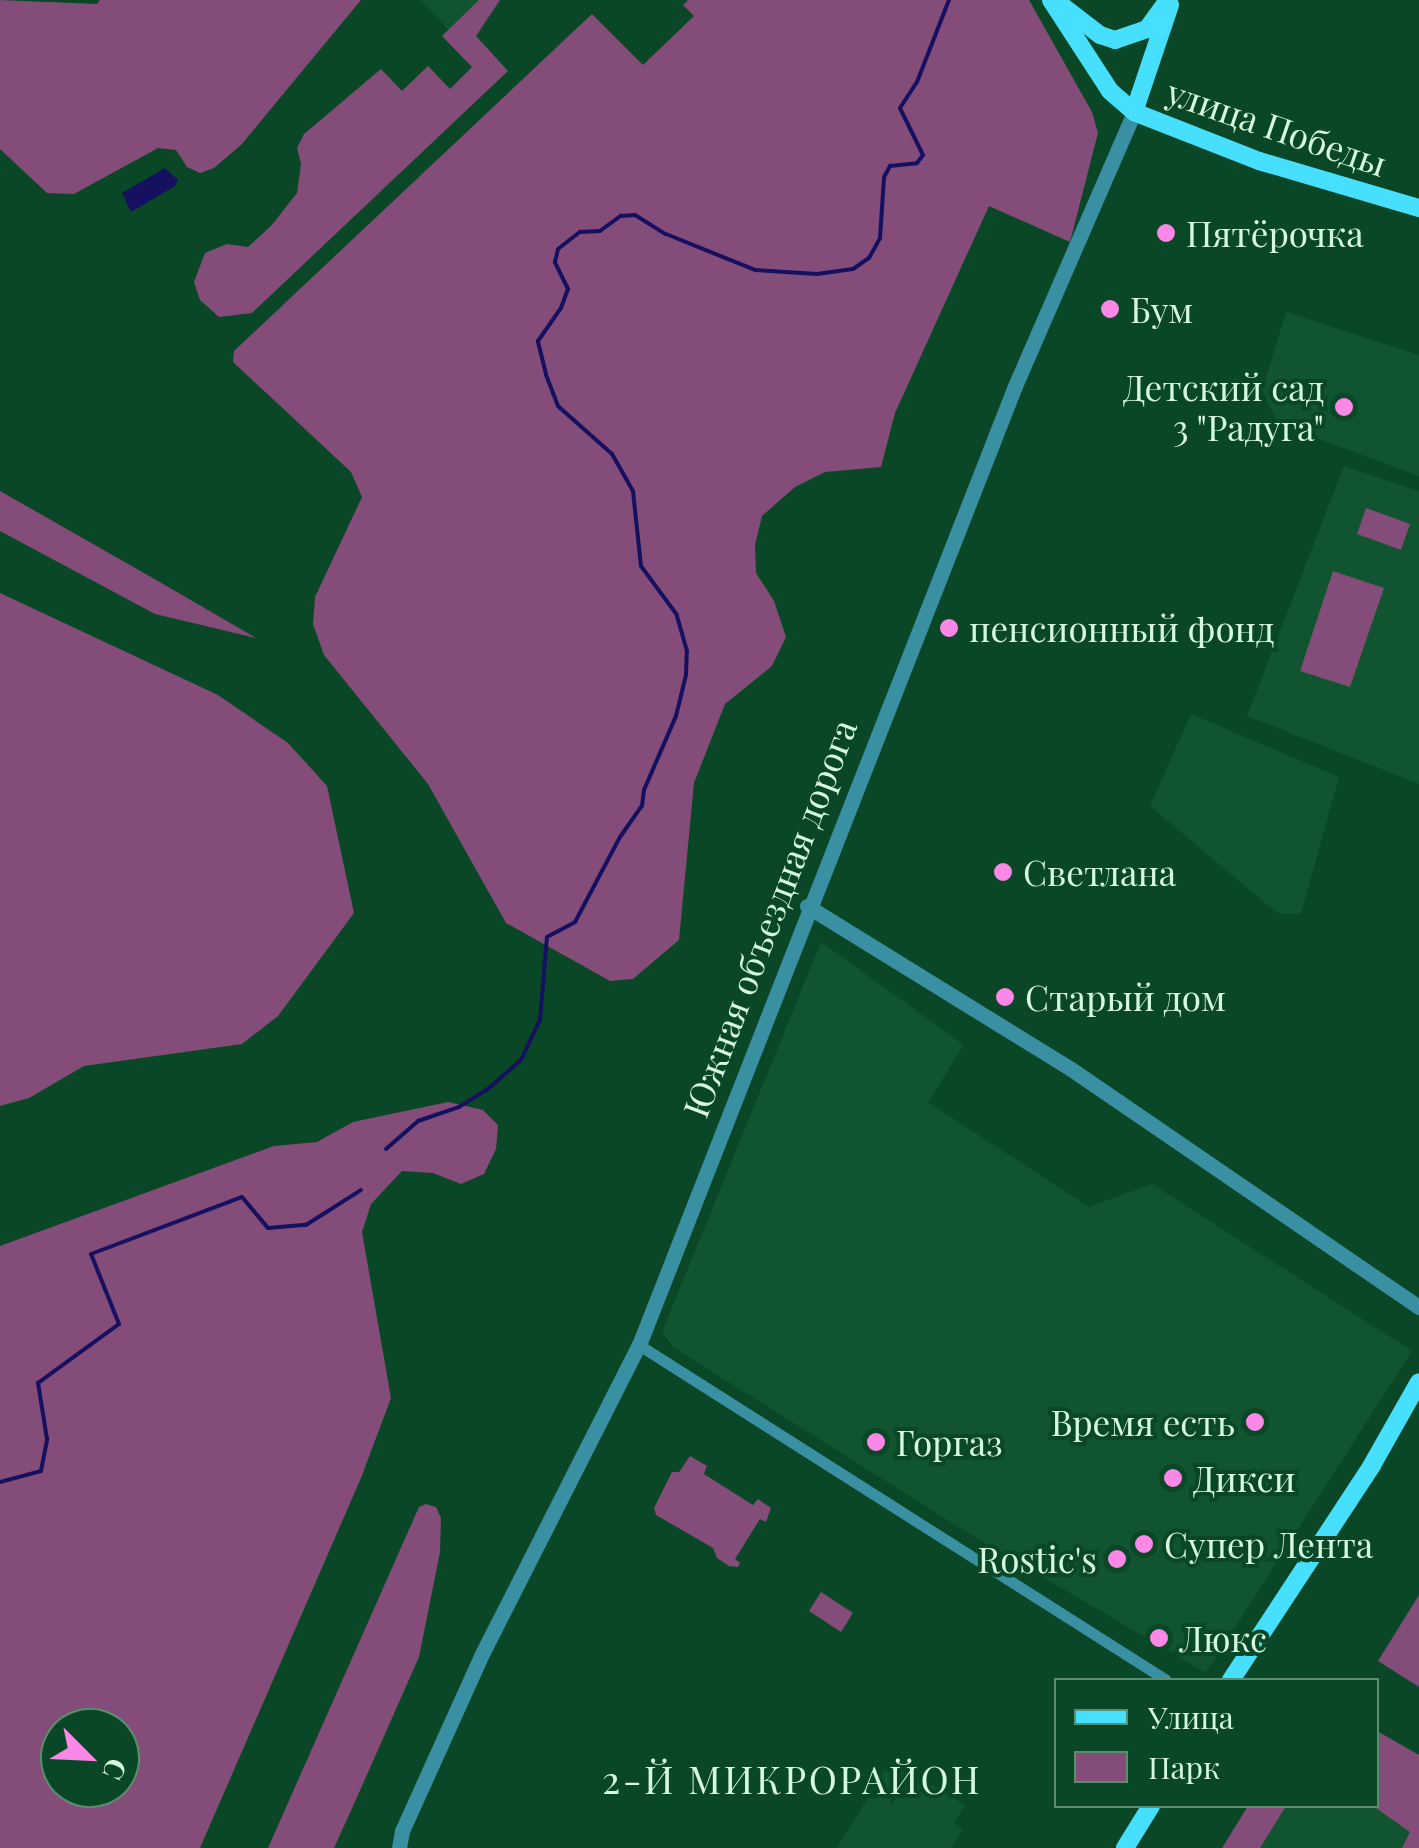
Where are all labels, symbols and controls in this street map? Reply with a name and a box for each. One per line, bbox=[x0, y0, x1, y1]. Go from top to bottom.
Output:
street label: улица Победы bbox=[1162, 70, 1392, 184]
place label: Пятёрочка bbox=[1186, 212, 1364, 254]
marker: Пятёрочка bbox=[1155, 222, 1177, 244]
place label: Бум bbox=[1130, 288, 1193, 330]
marker: Бум bbox=[1099, 298, 1121, 320]
place label: Детский сад 3 "Радуга" bbox=[1123, 366, 1324, 448]
marker: Детский сад 3 "Радуга" bbox=[1333, 396, 1355, 418]
place label: пенсионный фонд bbox=[969, 607, 1274, 649]
marker: пенсионный фонд bbox=[938, 617, 960, 639]
street label: Южная объездная дорога bbox=[674, 713, 864, 1123]
place label: Светлана bbox=[1023, 851, 1176, 893]
marker: Светлана bbox=[992, 861, 1014, 883]
place label: Старый дом bbox=[1025, 976, 1226, 1018]
marker: Старый дом bbox=[994, 986, 1016, 1008]
place label: Время есть bbox=[1051, 1401, 1235, 1443]
marker: Время есть bbox=[1244, 1411, 1266, 1433]
place label: Горгаз bbox=[896, 1421, 1002, 1463]
marker: Горгаз bbox=[865, 1431, 887, 1453]
place label: Дикси bbox=[1193, 1457, 1295, 1499]
marker: Дикси bbox=[1162, 1467, 1184, 1489]
place label: Супер Лента bbox=[1164, 1523, 1373, 1565]
marker: Супер Лента bbox=[1133, 1533, 1155, 1555]
place label: Rostic's bbox=[978, 1538, 1097, 1580]
marker: Rostic's bbox=[1106, 1548, 1128, 1570]
place label: Люкс bbox=[1179, 1617, 1267, 1659]
marker: Люкс bbox=[1148, 1627, 1170, 1649]
legend bbox=[1054, 1678, 1379, 1808]
text: Улица bbox=[1148, 1697, 1234, 1737]
north arrow bbox=[40, 1708, 140, 1808]
text: Парк bbox=[1148, 1747, 1220, 1787]
text: С bbox=[95, 1753, 137, 1786]
district label: 2-Й МИКРОРАЙОН bbox=[602, 1756, 982, 1802]

